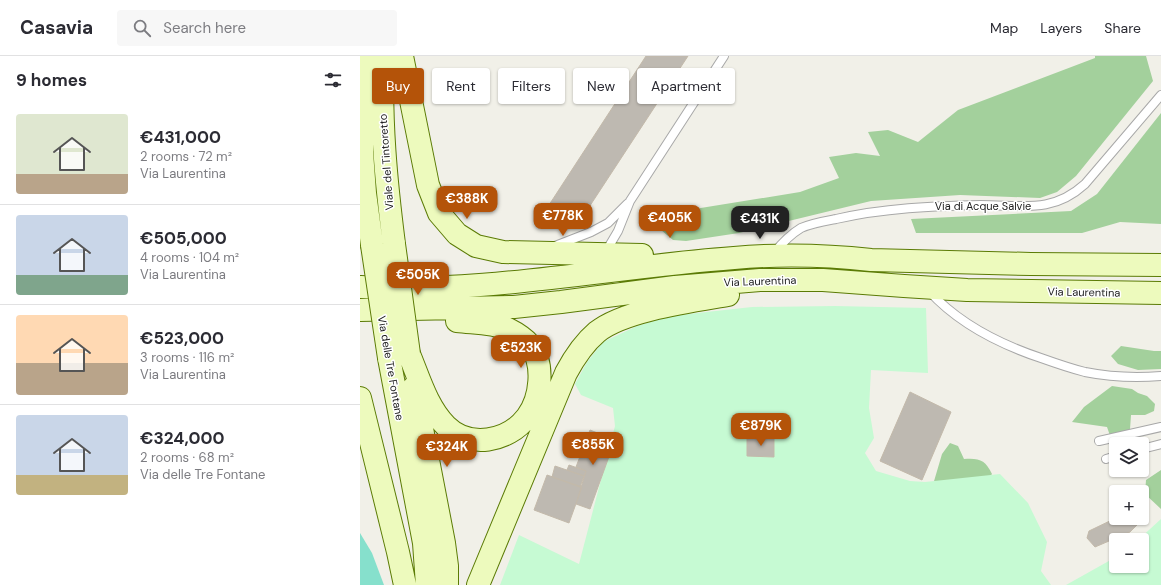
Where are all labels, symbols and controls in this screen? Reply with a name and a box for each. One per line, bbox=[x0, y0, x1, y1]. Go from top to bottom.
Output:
search box bbox=[117, 10, 397, 46]
text: Casavia bbox=[20, 15, 93, 40]
icon: search bbox=[131, 17, 153, 39]
text: Search here bbox=[163, 18, 246, 38]
text: Map bbox=[990, 19, 1018, 37]
text: Layers bbox=[1040, 19, 1082, 37]
text: Share bbox=[1104, 19, 1141, 37]
chip: Buy bbox=[372, 68, 424, 104]
chip: Rent bbox=[432, 68, 490, 104]
chip: Filters bbox=[498, 68, 565, 104]
chip: New bbox=[573, 68, 629, 104]
chip: Apartment bbox=[637, 68, 735, 104]
text: 9 homes bbox=[16, 69, 87, 91]
icon: filters bbox=[322, 69, 344, 91]
street label: Viale del Tintoretto bbox=[376, 113, 396, 211]
text: €431,000 bbox=[140, 126, 221, 148]
icon: home bbox=[48, 130, 96, 178]
text: 2 rooms · 72 m² bbox=[140, 148, 232, 165]
text: Via Laurentina bbox=[140, 165, 226, 182]
pin: €388K bbox=[439, 186, 495, 220]
text: €388K bbox=[445, 190, 489, 207]
street label: Via di Acque Salvie bbox=[935, 199, 1031, 213]
pin: €778K bbox=[535, 203, 591, 237]
pin: €405K bbox=[642, 205, 698, 239]
pin: €431K bbox=[732, 206, 788, 240]
text: €778K bbox=[543, 207, 583, 224]
text: €405K bbox=[648, 209, 692, 226]
text: €431K bbox=[740, 210, 780, 227]
text: €505,000 bbox=[140, 227, 227, 249]
icon: home bbox=[48, 231, 96, 279]
text: 4 rooms · 104 m² bbox=[140, 249, 239, 266]
pin: €505K bbox=[390, 262, 446, 296]
text: Via Laurentina bbox=[140, 266, 226, 283]
text: €505K bbox=[396, 266, 440, 283]
street label: Via Laurentina bbox=[723, 273, 797, 289]
street label: Via Laurentina bbox=[1048, 284, 1120, 300]
street label: Via delle Tre Fontane bbox=[375, 315, 407, 421]
text: €523,000 bbox=[140, 327, 224, 349]
icon: home bbox=[48, 331, 96, 379]
pin: €523K bbox=[493, 335, 549, 369]
text: €523K bbox=[500, 339, 542, 356]
text: 3 rooms · 116 m² bbox=[140, 349, 234, 366]
text: Via Laurentina bbox=[140, 366, 226, 383]
pin: €879K bbox=[733, 413, 789, 447]
text: €879K bbox=[740, 417, 782, 434]
text: €324,000 bbox=[140, 427, 225, 449]
icon: home bbox=[48, 431, 96, 479]
pin: €855K bbox=[565, 432, 621, 466]
pin: €324K bbox=[419, 434, 475, 468]
text: €855K bbox=[571, 436, 615, 453]
map controls bbox=[1109, 437, 1149, 573]
button: layers bbox=[1109, 437, 1149, 477]
text: €324K bbox=[426, 438, 468, 455]
text: 2 rooms · 68 m² bbox=[140, 449, 234, 466]
text: Via delle Tre Fontane bbox=[140, 466, 265, 483]
button: + bbox=[1109, 485, 1149, 525]
button: − bbox=[1109, 533, 1149, 573]

